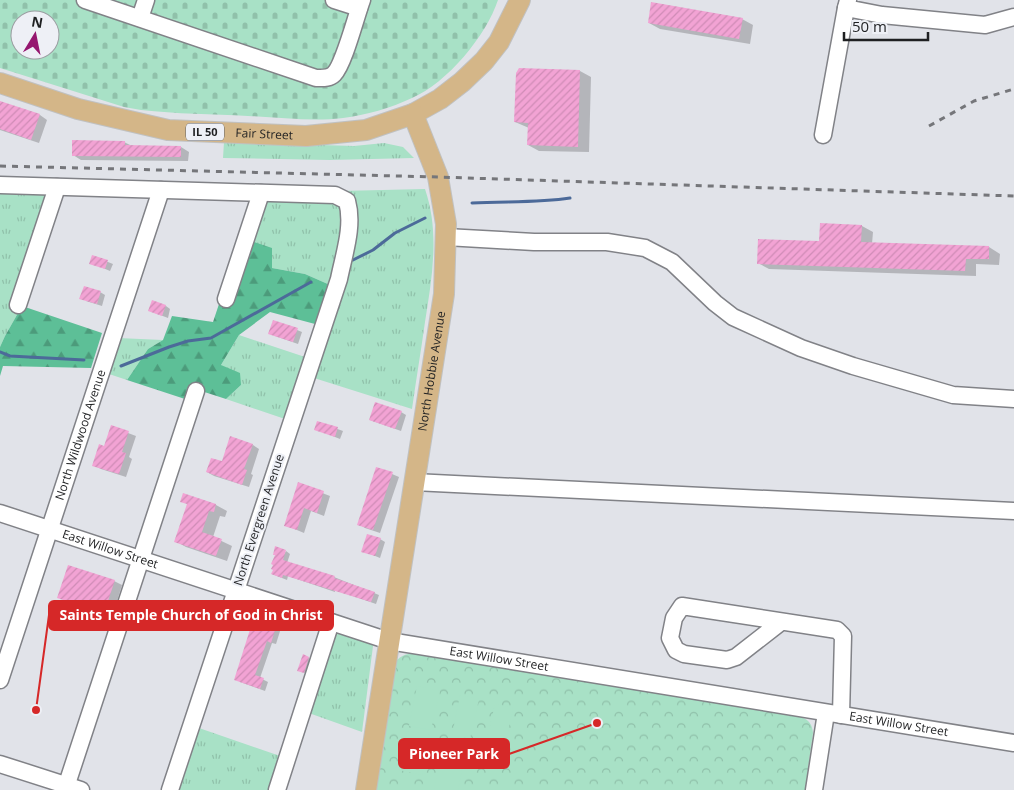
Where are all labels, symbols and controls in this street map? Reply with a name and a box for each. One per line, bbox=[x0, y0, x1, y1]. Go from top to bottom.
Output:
north arrow bbox=[10, 10, 60, 60]
scale bar bbox=[844, 10, 928, 42]
text: N bbox=[30, 11, 45, 32]
text: 50 m bbox=[852, 16, 887, 36]
road number: IL 50 bbox=[186, 124, 224, 140]
street label: Fair Street bbox=[235, 124, 293, 143]
street label: North Hobbie Avenue bbox=[414, 310, 449, 432]
street label: North Wildwood Avenue bbox=[51, 367, 110, 502]
street label: North Evergreen Avenue bbox=[229, 452, 288, 588]
street label: East Willow Street bbox=[60, 525, 160, 572]
callout: Saints Temple Church of God in Christ bbox=[49, 601, 333, 630]
text: Saints Temple Church of God in Christ bbox=[59, 605, 323, 624]
street label: East Willow Street bbox=[448, 642, 550, 675]
street label: East Willow Street bbox=[848, 707, 949, 740]
callout: Pioneer Park bbox=[399, 739, 509, 768]
text: Pioneer Park bbox=[409, 744, 499, 763]

